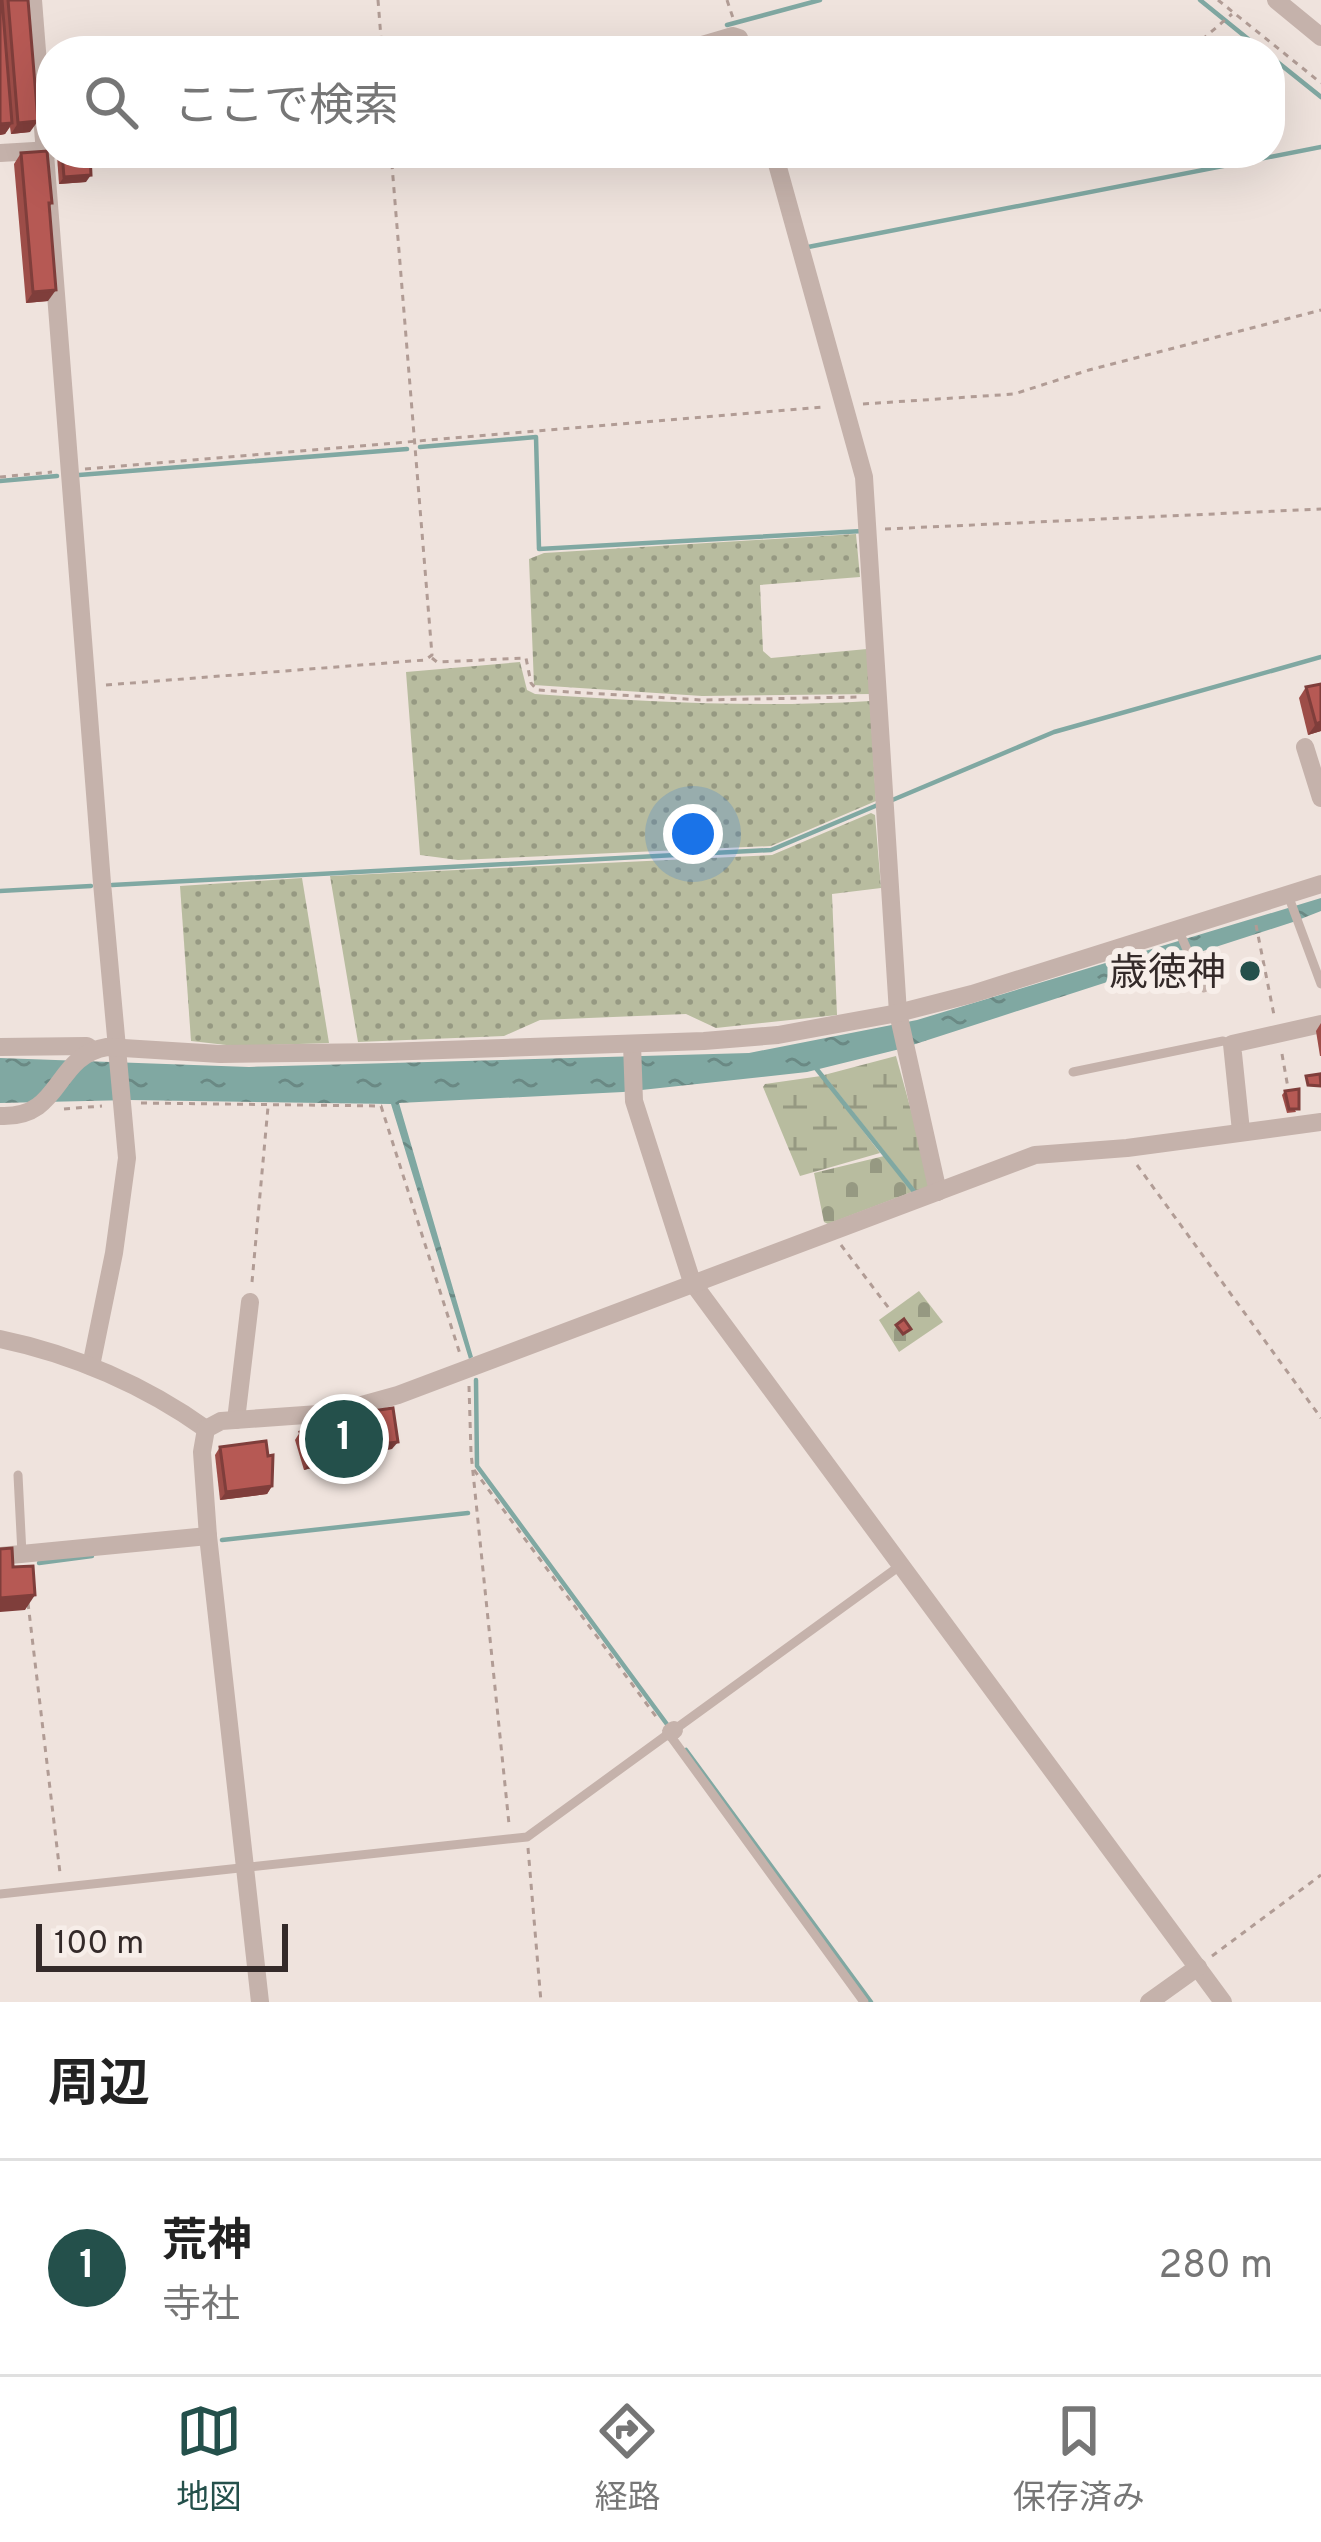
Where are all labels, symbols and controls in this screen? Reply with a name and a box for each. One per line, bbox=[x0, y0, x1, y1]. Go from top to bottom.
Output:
search box bbox=[36, 36, 1285, 168]
icon: search bbox=[78, 69, 144, 135]
text: ここで検索 bbox=[174, 80, 399, 137]
your location bbox=[663, 804, 723, 864]
place label: 歳徳神 bbox=[1109, 951, 1226, 1000]
marker: 歳徳神 bbox=[1237, 958, 1263, 984]
pin: 1 bbox=[305, 1394, 383, 1484]
scale bar bbox=[36, 1918, 288, 1971]
text: 100 m bbox=[54, 1924, 144, 1966]
text: 周辺 bbox=[48, 2055, 150, 2120]
text: 荒神 bbox=[162, 2215, 252, 2272]
text: 1 bbox=[79, 2243, 95, 2292]
text: 280 m bbox=[1158, 2243, 1273, 2292]
text: 寺社 bbox=[162, 2283, 240, 2332]
tab: 地図 bbox=[176, 2398, 242, 2521]
tab: 経路 bbox=[594, 2398, 660, 2521]
tab: 保存済み bbox=[1013, 2398, 1145, 2521]

